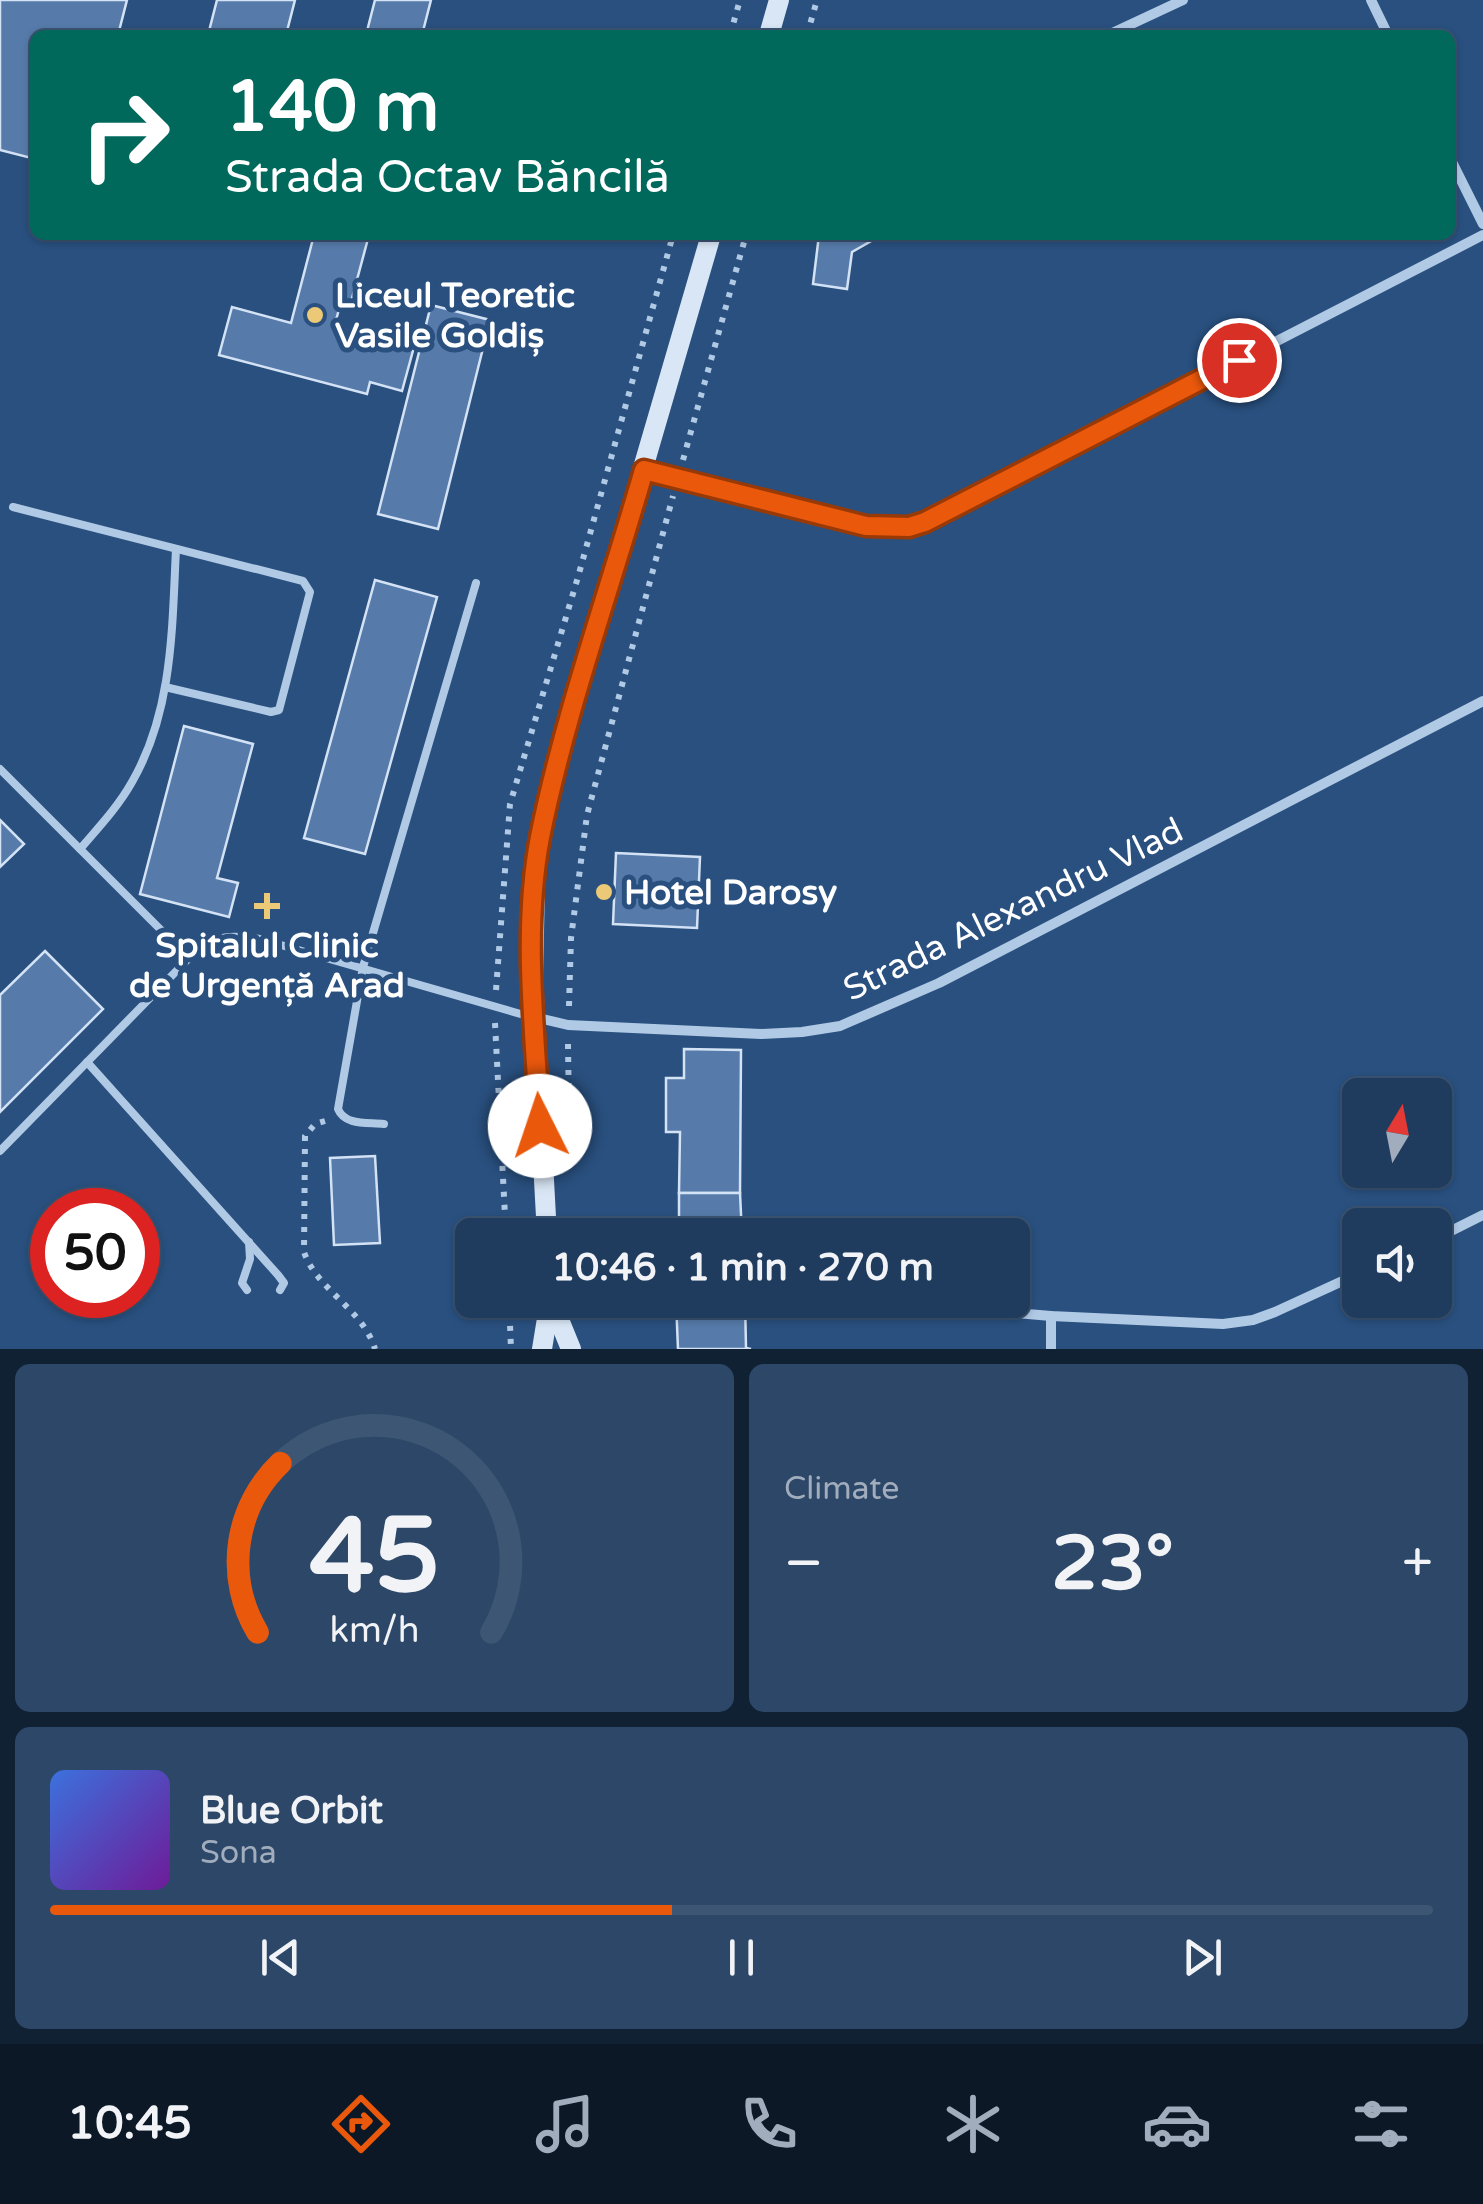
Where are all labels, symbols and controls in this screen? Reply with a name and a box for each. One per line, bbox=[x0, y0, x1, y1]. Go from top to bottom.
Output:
text: 140 m bbox=[225, 66, 439, 150]
icon: right bbox=[60, 70, 190, 200]
text: Strada Octav Băncilă bbox=[225, 151, 670, 205]
place label: Liceul Teoretic Vasile Goldiș bbox=[335, 275, 575, 357]
marker: Liceul Teoretic Vasile Goldiș bbox=[304, 304, 326, 326]
pin bbox=[1197, 318, 1282, 403]
icon: arrive bbox=[1212, 333, 1267, 388]
street label: Strada Alexandru Vlad bbox=[837, 809, 1190, 1010]
place label: Hotel Darosy bbox=[624, 872, 837, 914]
marker: Hotel Darosy bbox=[593, 881, 615, 903]
marker: Spitalul Clinic de Urgență Arad bbox=[254, 893, 280, 919]
place label: Spitalul Clinic de Urgență Arad bbox=[129, 925, 405, 1007]
position arrow bbox=[488, 1074, 592, 1178]
north arrow bbox=[1342, 1078, 1452, 1188]
map controls bbox=[1342, 1078, 1452, 1318]
speed limit sign: 50 bbox=[30, 1188, 160, 1318]
button: sound bbox=[1342, 1208, 1452, 1318]
text: 10:46 · 1 min · 270 m bbox=[551, 1245, 934, 1291]
text: Climate bbox=[784, 1470, 899, 1508]
text: 45 bbox=[309, 1495, 440, 1620]
text: 23° bbox=[1051, 1519, 1174, 1609]
text: − bbox=[784, 1531, 823, 1597]
text: + bbox=[1402, 1531, 1433, 1597]
text: km/h bbox=[330, 1609, 419, 1652]
text: Blue Orbit bbox=[200, 1788, 383, 1834]
text: Sona bbox=[200, 1834, 277, 1872]
icon: previous bbox=[253, 1930, 308, 1985]
icon: pause bbox=[714, 1930, 769, 1985]
icon: next bbox=[1175, 1930, 1230, 1985]
icon: directions bbox=[326, 2089, 396, 2159]
icon: music bbox=[530, 2089, 600, 2159]
icon: phone bbox=[734, 2089, 804, 2159]
icon: climate bbox=[938, 2089, 1008, 2159]
icon: car bbox=[1142, 2089, 1212, 2159]
icon: filters bbox=[1346, 2089, 1416, 2159]
text: 10:45 bbox=[67, 2097, 192, 2151]

